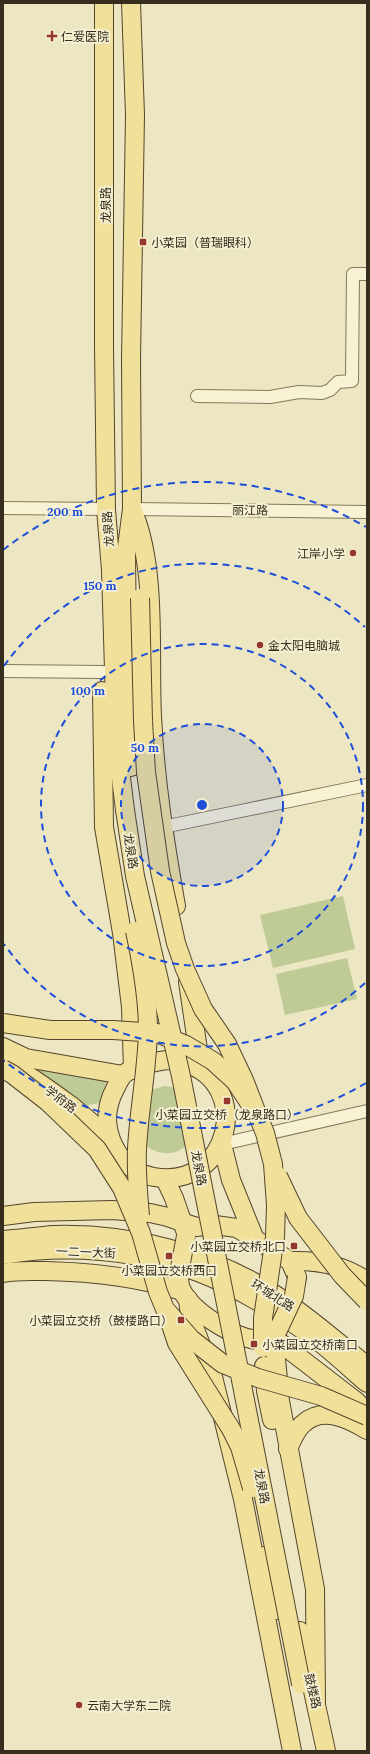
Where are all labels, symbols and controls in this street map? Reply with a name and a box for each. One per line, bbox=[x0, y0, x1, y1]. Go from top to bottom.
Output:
place label: 仁爱医院 bbox=[61, 29, 109, 44]
marker: 仁爱医院 bbox=[46, 30, 58, 42]
street label: 龙泉路 bbox=[98, 187, 113, 223]
place label: 小菜园（普瑞眼科） bbox=[151, 235, 259, 250]
marker: 小菜园（普瑞眼科） bbox=[138, 237, 148, 247]
street label: 丽江路 bbox=[232, 502, 268, 518]
text: 200 m bbox=[47, 504, 83, 519]
street label: 龙泉路 bbox=[99, 511, 117, 547]
place label: 江岸小学 bbox=[297, 546, 345, 561]
marker: 江岸小学 bbox=[348, 548, 358, 558]
text: 150 m bbox=[83, 578, 117, 593]
place label: 金太阳电脑城 bbox=[268, 638, 340, 653]
marker: 金太阳电脑城 bbox=[255, 640, 265, 650]
text: 100 m bbox=[71, 683, 105, 698]
text: 50 m bbox=[131, 740, 159, 755]
centre of rings bbox=[195, 798, 209, 812]
street label: 龙泉路 bbox=[121, 832, 141, 870]
street label: 学府路 bbox=[42, 1082, 80, 1116]
marker: 小菜园立交桥（龙泉路口） bbox=[222, 1096, 232, 1106]
place label: 小菜园立交桥（龙泉路口） bbox=[155, 1107, 299, 1122]
street label: 龙泉路 bbox=[188, 1149, 210, 1187]
place label: 小菜园立交桥北口 bbox=[190, 1239, 286, 1254]
marker: 小菜园立交桥北口 bbox=[289, 1241, 299, 1251]
street label: 一二一大街 bbox=[56, 1243, 116, 1261]
marker: 小菜园立交桥西口 bbox=[164, 1251, 174, 1261]
place label: 小菜园立交桥西口 bbox=[121, 1263, 217, 1278]
street label: 环城北路 bbox=[249, 1276, 297, 1314]
place label: 小菜园立交桥（鼓楼路口） bbox=[29, 1313, 173, 1328]
marker: 小菜园立交桥（鼓楼路口） bbox=[176, 1315, 186, 1325]
place label: 小菜园立交桥南口 bbox=[262, 1337, 358, 1352]
marker: 小菜园立交桥南口 bbox=[249, 1339, 259, 1349]
street label: 龙泉路 bbox=[251, 1467, 273, 1505]
street label: 鼓楼路 bbox=[302, 1672, 324, 1710]
place label: 云南大学东二院 bbox=[87, 1698, 171, 1713]
marker: 云南大学东二院 bbox=[74, 1700, 84, 1710]

